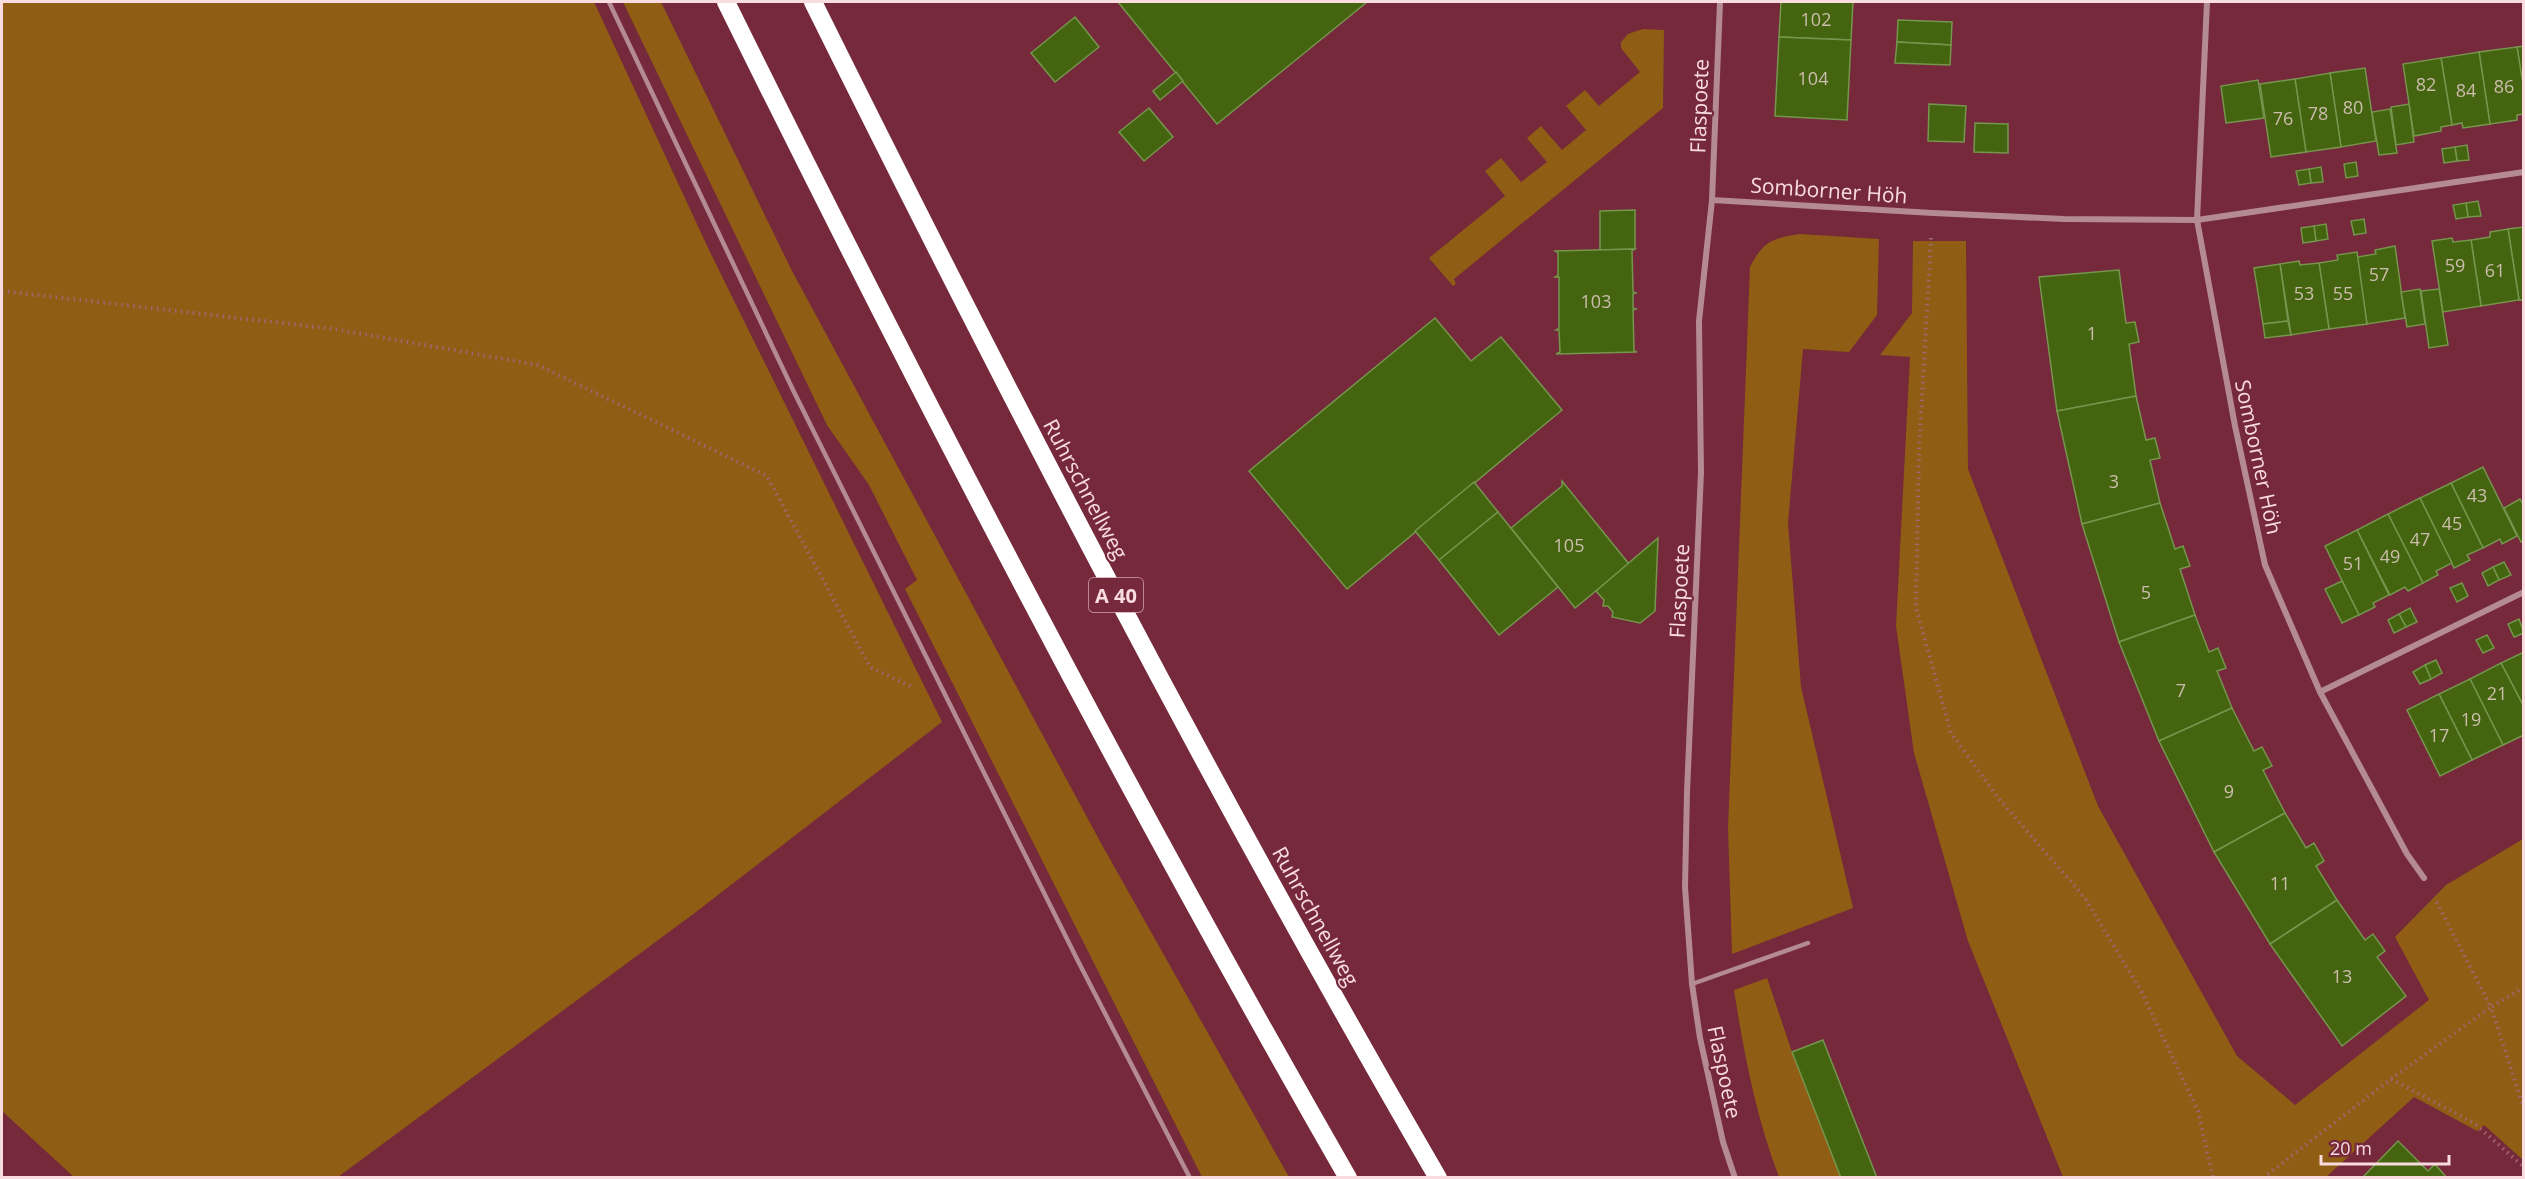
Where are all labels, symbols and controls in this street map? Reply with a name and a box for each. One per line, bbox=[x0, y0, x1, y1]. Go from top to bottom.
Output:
house number: 102 bbox=[1801, 7, 1831, 31]
street label: Flaspoete bbox=[1683, 58, 1715, 154]
house number: 104 bbox=[1798, 66, 1828, 90]
house number: 82 bbox=[2416, 72, 2436, 96]
house number: 86 bbox=[2494, 74, 2514, 98]
house number: 84 bbox=[2456, 78, 2476, 102]
house number: 80 bbox=[2343, 95, 2363, 119]
house number: 78 bbox=[2308, 101, 2328, 125]
house number: 76 bbox=[2273, 106, 2293, 130]
street label: Somborner Höh bbox=[1750, 171, 1908, 209]
house number: 59 bbox=[2445, 253, 2465, 277]
house number: 61 bbox=[2485, 258, 2505, 282]
house number: 57 bbox=[2369, 262, 2389, 286]
house number: 53 bbox=[2294, 281, 2314, 305]
house number: 55 bbox=[2333, 281, 2353, 305]
house number: 103 bbox=[1581, 289, 1611, 313]
house number: 1 bbox=[2087, 321, 2097, 345]
street label: Somborner Höh bbox=[2229, 377, 2289, 537]
street label: Ruhrschnellweg bbox=[1037, 414, 1135, 564]
house number: 3 bbox=[2109, 469, 2119, 493]
house number: 43 bbox=[2467, 483, 2487, 507]
house number: 45 bbox=[2442, 511, 2462, 535]
house number: 47 bbox=[2410, 527, 2430, 551]
house number: 105 bbox=[1554, 533, 1584, 557]
street label: Flaspoete bbox=[1663, 543, 1695, 639]
house number: 49 bbox=[2380, 544, 2400, 568]
house number: 51 bbox=[2343, 551, 2363, 575]
road number: A 40 bbox=[1089, 578, 1143, 612]
house number: 5 bbox=[2141, 580, 2151, 604]
house number: 7 bbox=[2176, 678, 2186, 702]
house number: 21 bbox=[2487, 681, 2507, 705]
house number: 19 bbox=[2461, 707, 2481, 731]
house number: 17 bbox=[2429, 723, 2449, 747]
house number: 9 bbox=[2224, 779, 2234, 803]
street label: Ruhrschnellweg bbox=[1266, 841, 1366, 991]
house number: 11 bbox=[2270, 871, 2290, 895]
house number: 13 bbox=[2332, 964, 2352, 988]
street label: Flaspoete bbox=[1701, 1023, 1749, 1121]
scale bar bbox=[2321, 1128, 2448, 1166]
text: 20 m bbox=[2330, 1136, 2372, 1160]

